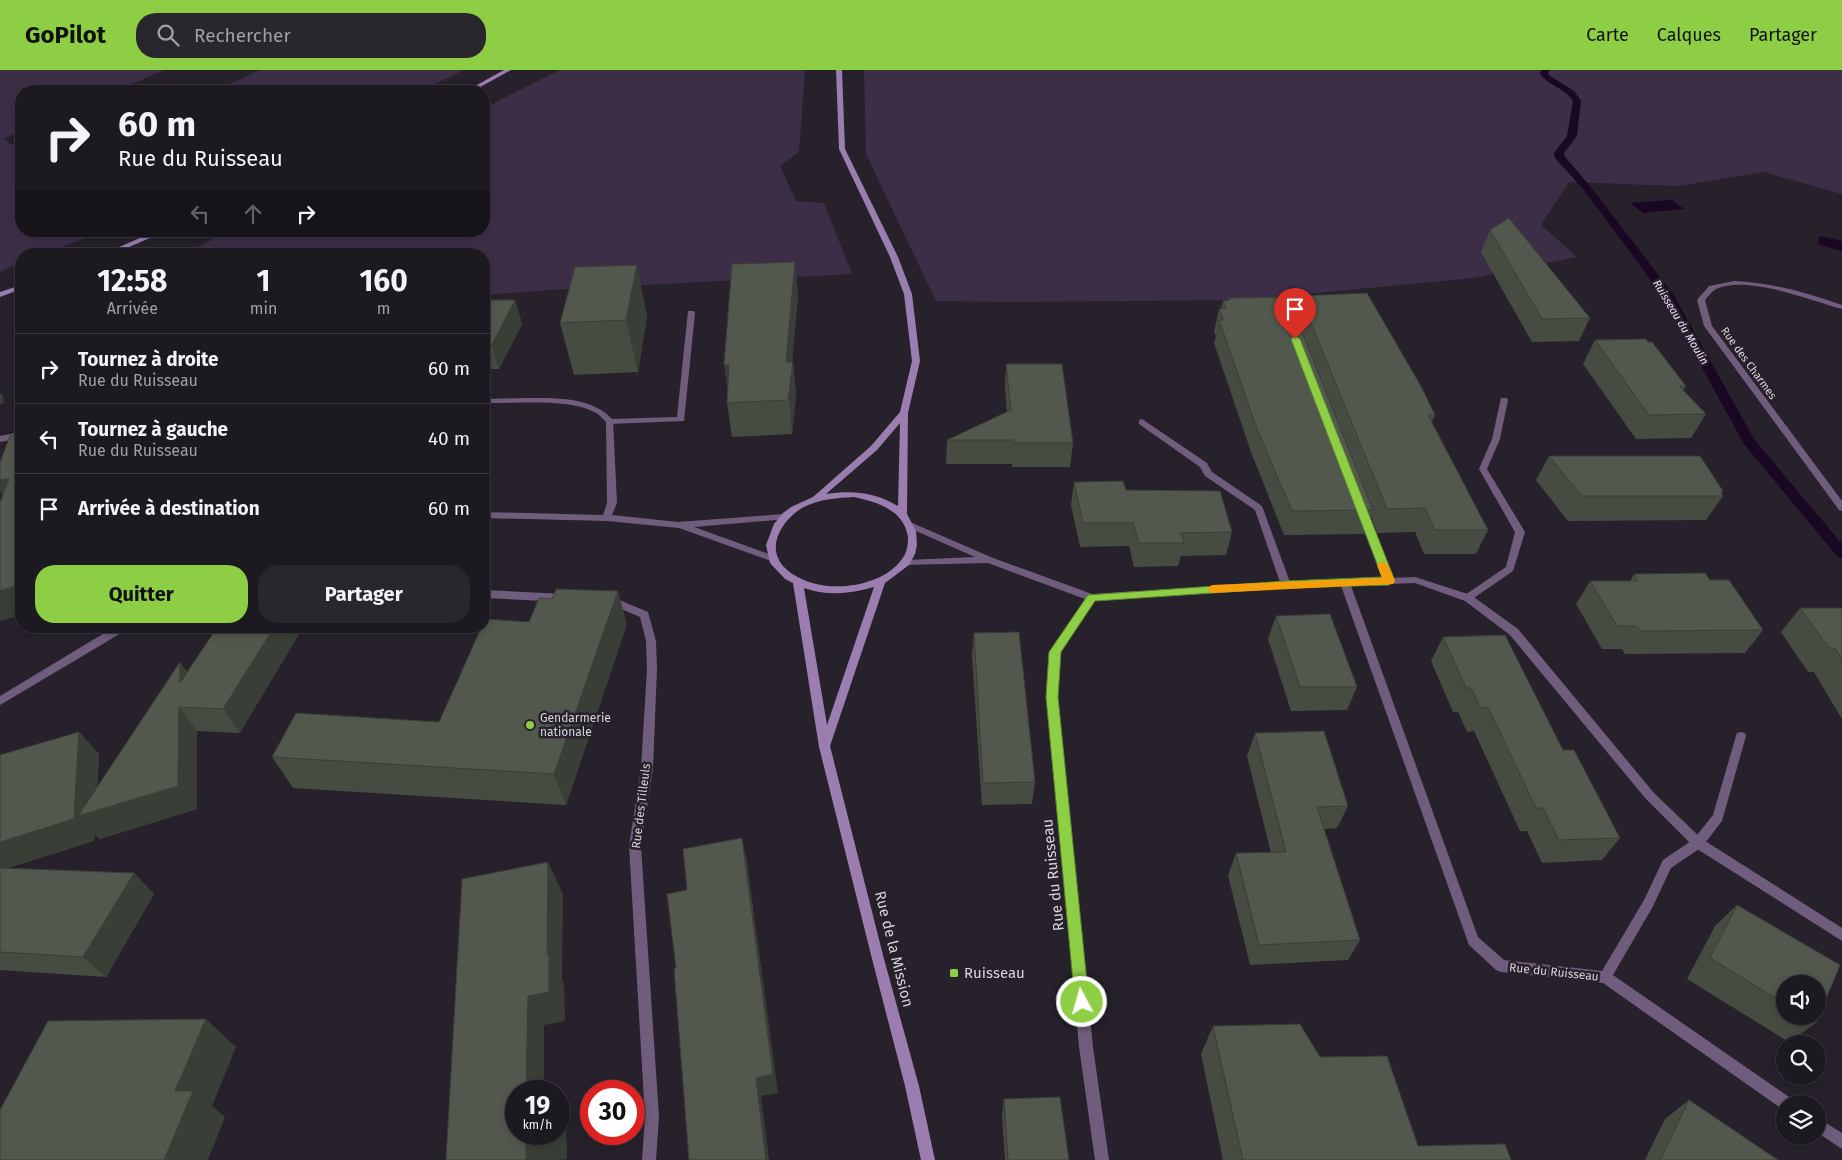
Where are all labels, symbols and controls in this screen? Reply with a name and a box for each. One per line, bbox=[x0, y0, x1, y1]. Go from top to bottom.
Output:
search box bbox=[136, 13, 486, 58]
text: GoPilot bbox=[25, 21, 106, 49]
icon: search bbox=[154, 21, 182, 49]
text: Rechercher bbox=[194, 24, 291, 47]
text: Carte bbox=[1586, 24, 1629, 46]
text: Calques bbox=[1657, 24, 1721, 46]
text: Partager bbox=[1749, 24, 1817, 46]
text: 60 m bbox=[118, 103, 196, 145]
icon: right bbox=[35, 105, 100, 170]
text: Rue du Ruisseau bbox=[118, 145, 283, 172]
icon: left bbox=[186, 200, 214, 228]
icon: ahead bbox=[239, 200, 267, 228]
icon: right bbox=[292, 200, 320, 228]
text: 12:58 bbox=[97, 263, 168, 299]
text: 1 bbox=[257, 263, 270, 299]
text: 160 bbox=[359, 263, 408, 299]
water label: Ruisseau du Moulin bbox=[1650, 278, 1711, 367]
pin bbox=[1274, 288, 1316, 339]
icon: arrive bbox=[1281, 295, 1309, 323]
text: Arrivée bbox=[107, 299, 158, 318]
text: min bbox=[250, 299, 277, 318]
text: m bbox=[377, 299, 390, 318]
street label: Rue des Charmes bbox=[1718, 325, 1779, 402]
text: Tournez à droite bbox=[78, 348, 219, 371]
icon: right bbox=[35, 355, 63, 383]
text: 60 m bbox=[428, 357, 470, 380]
text: Rue du Ruisseau bbox=[78, 371, 198, 390]
text: Tournez à gauche bbox=[78, 418, 228, 441]
icon: left bbox=[35, 425, 63, 453]
text: 40 m bbox=[428, 427, 470, 450]
text: Rue du Ruisseau bbox=[78, 441, 198, 460]
icon: arrive bbox=[35, 495, 63, 523]
text: Arrivée à destination bbox=[78, 497, 260, 520]
text: 60 m bbox=[428, 497, 470, 520]
button: Quitter bbox=[35, 565, 248, 623]
button: Partager bbox=[258, 565, 470, 623]
place label: Gendarmerie nationale bbox=[540, 711, 611, 739]
marker: Gendarmerie nationale bbox=[524, 719, 536, 731]
street label: Rue des Tilleuls bbox=[629, 762, 653, 849]
street label: Rue du Ruisseau bbox=[1038, 818, 1068, 932]
street label: Rue de la Mission bbox=[871, 889, 917, 1009]
street label: Rue du Ruisseau bbox=[1509, 960, 1599, 984]
place label: Ruisseau bbox=[964, 964, 1025, 982]
marker: Ruisseau bbox=[948, 967, 960, 979]
position arrow bbox=[1055, 975, 1107, 1027]
map controls bbox=[1776, 975, 1826, 1145]
button: sound bbox=[1776, 975, 1826, 1025]
button: search bbox=[1776, 1035, 1826, 1085]
speed limit sign: 30 bbox=[580, 1080, 645, 1145]
text: 19 bbox=[525, 1091, 550, 1121]
button: layers bbox=[1776, 1095, 1826, 1145]
text: km/h bbox=[523, 1118, 552, 1132]

